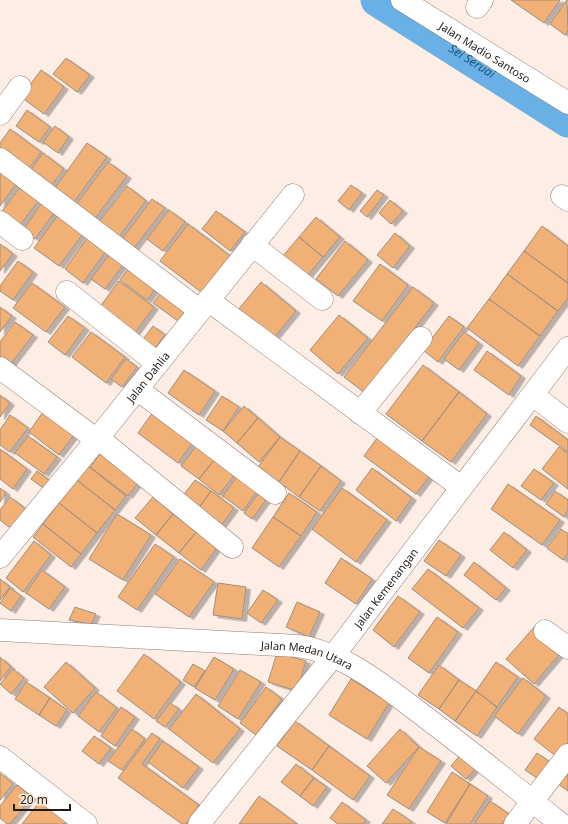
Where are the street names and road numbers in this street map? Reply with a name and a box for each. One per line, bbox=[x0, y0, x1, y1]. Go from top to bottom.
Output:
street label: Jalan Madio Santoso bbox=[436, 17, 534, 86]
street label: Jalan Dahlia bbox=[122, 348, 172, 406]
street label: Jalan Kemenangan bbox=[349, 545, 421, 632]
street label: Jalan Medan Utara bbox=[260, 636, 356, 672]

